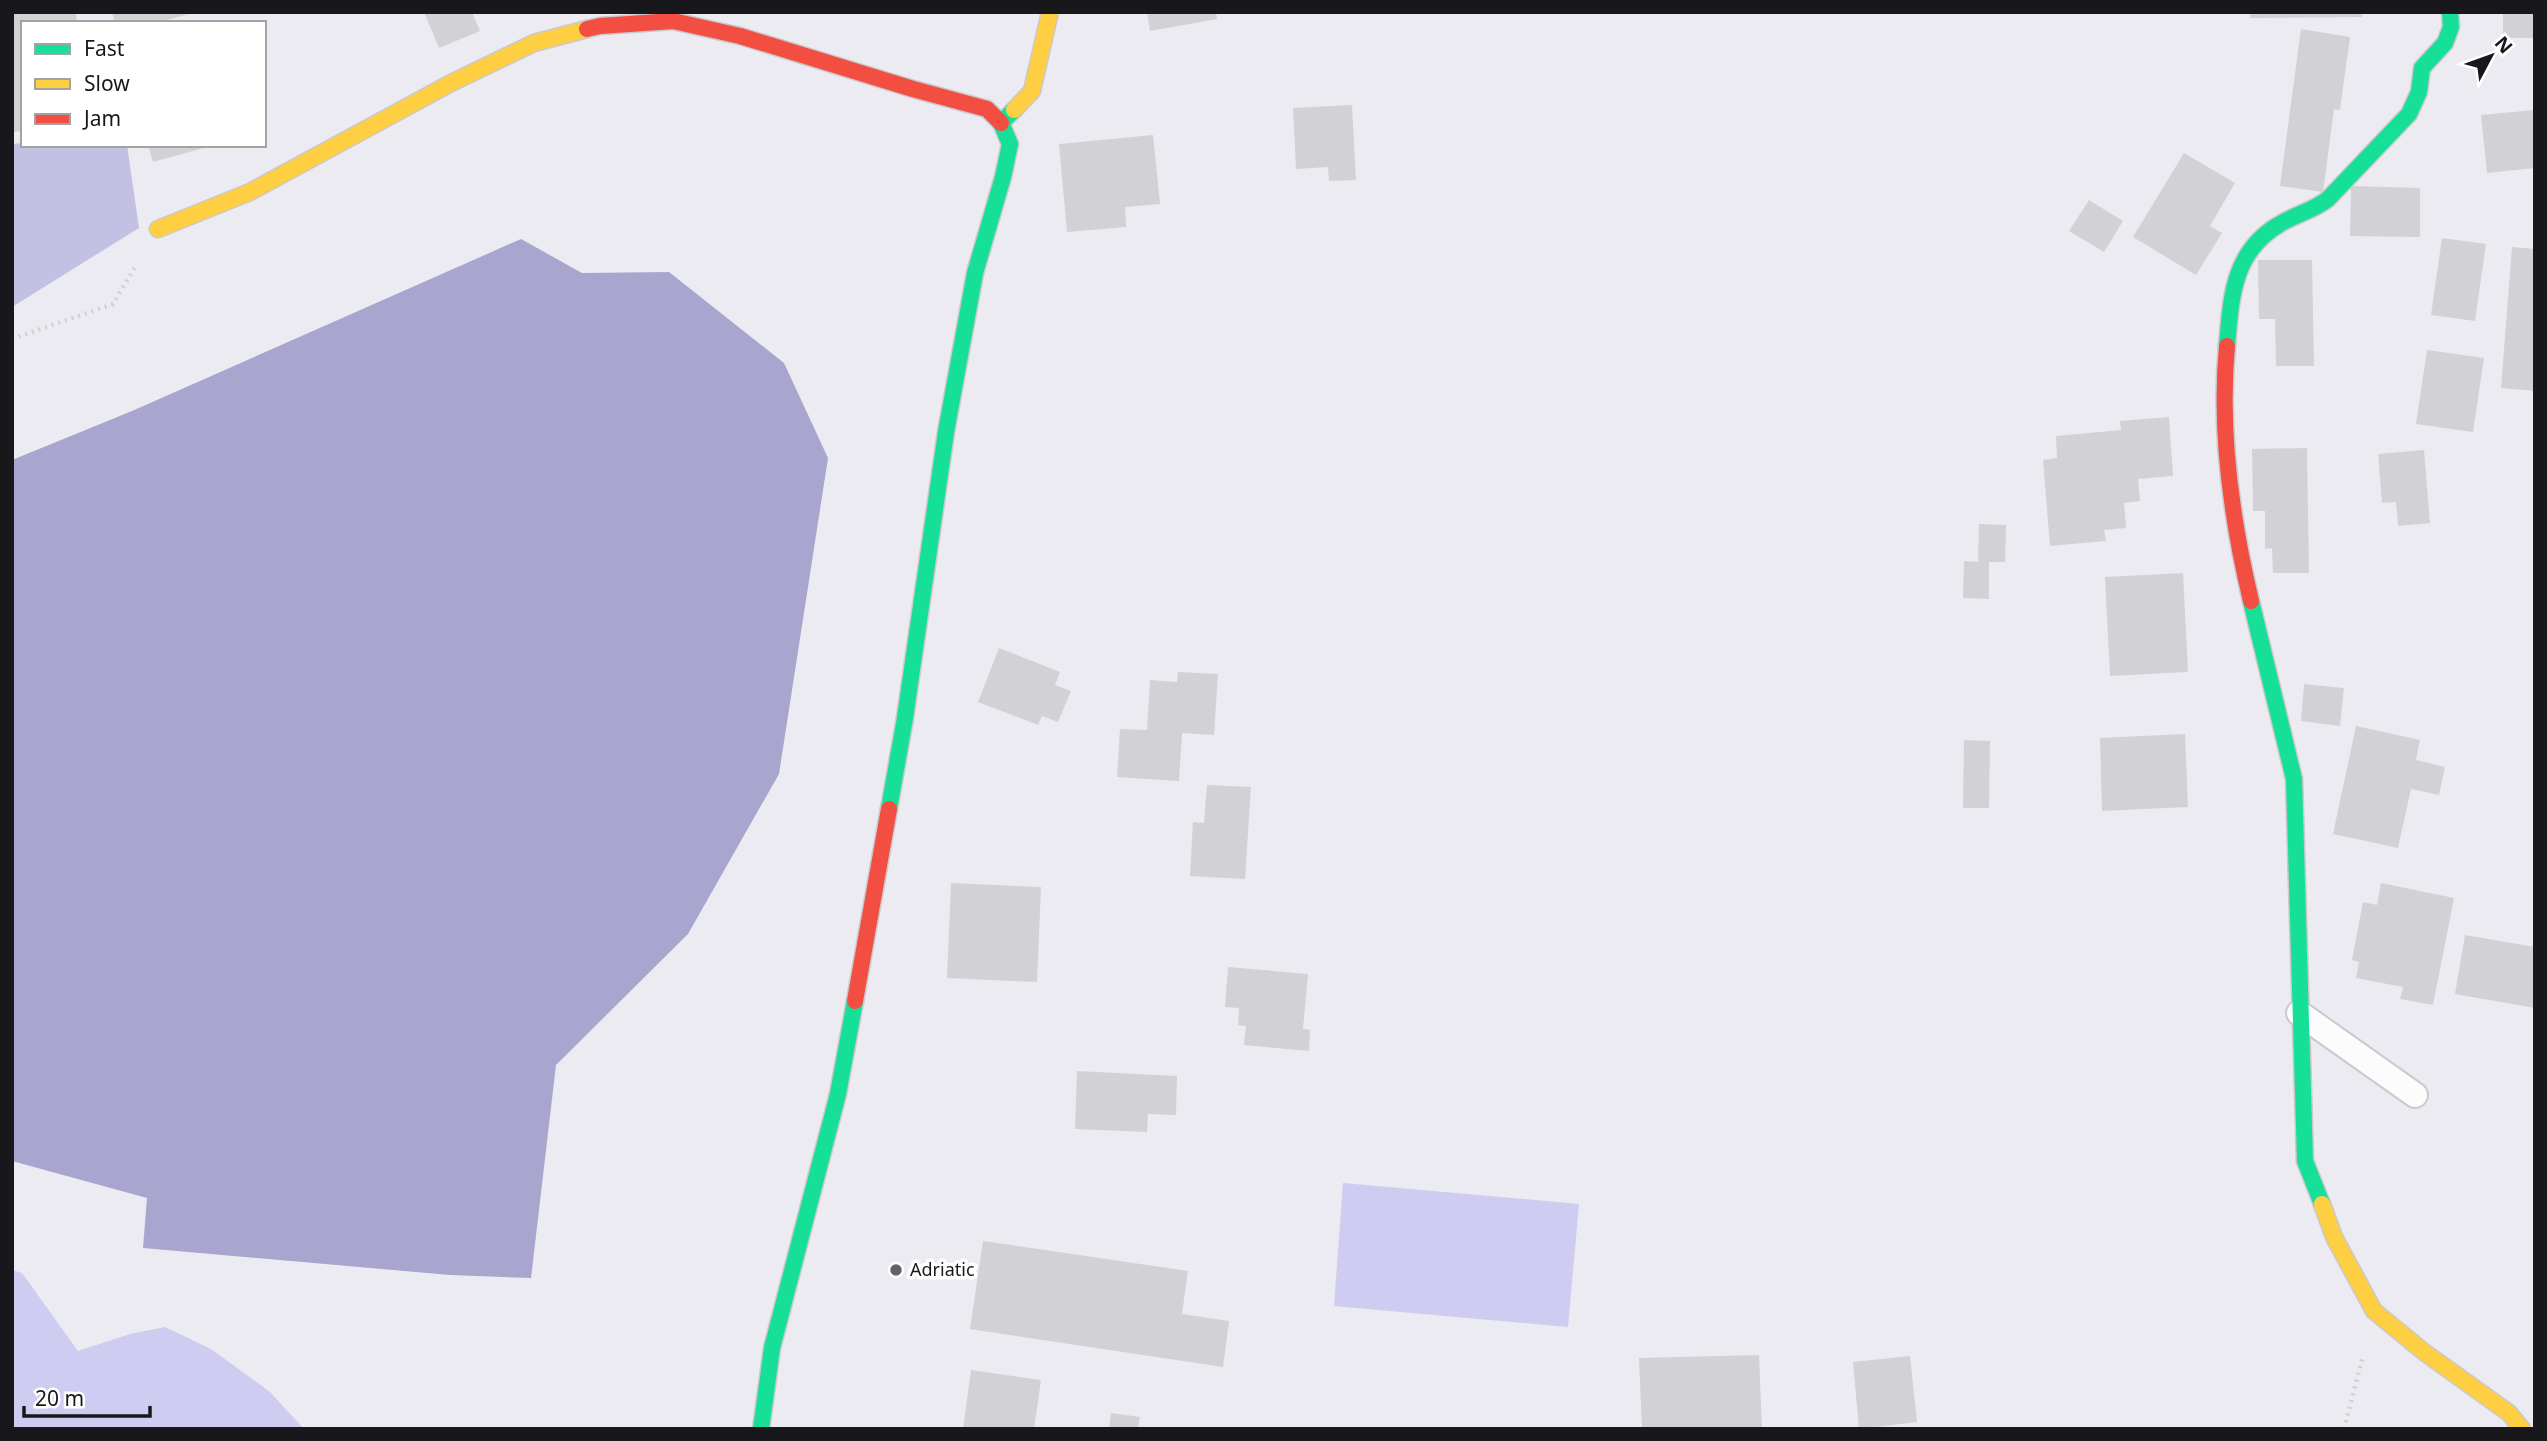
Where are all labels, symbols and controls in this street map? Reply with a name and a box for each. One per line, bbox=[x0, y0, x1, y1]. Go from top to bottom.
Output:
legend bbox=[21, 21, 266, 147]
north arrow bbox=[2456, 21, 2526, 91]
text: N bbox=[2489, 30, 2519, 59]
text: Fast bbox=[84, 34, 125, 62]
text: Slow bbox=[84, 69, 130, 97]
text: Jam bbox=[82, 104, 121, 132]
place label: Adriatic bbox=[910, 1257, 975, 1281]
marker: Adriatic bbox=[888, 1262, 904, 1278]
scale bar bbox=[24, 1374, 150, 1418]
text: 20 m bbox=[35, 1384, 84, 1412]

